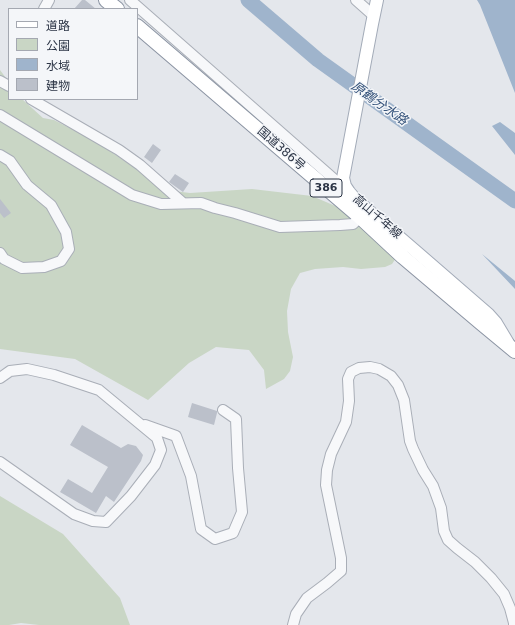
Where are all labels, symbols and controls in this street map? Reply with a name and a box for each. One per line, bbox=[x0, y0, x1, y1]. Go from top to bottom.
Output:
legend bbox=[8, 8, 138, 100]
text: 道路 bbox=[46, 19, 70, 33]
text: 公園 bbox=[46, 39, 70, 53]
text: 水域 bbox=[46, 59, 70, 73]
text: 建物 bbox=[46, 79, 70, 93]
water label: 原鶴分水路 bbox=[348, 79, 410, 129]
street label: 国道386号 bbox=[254, 124, 308, 174]
road number: 386 bbox=[310, 179, 342, 197]
street label: 高山千年線 bbox=[350, 192, 404, 242]

